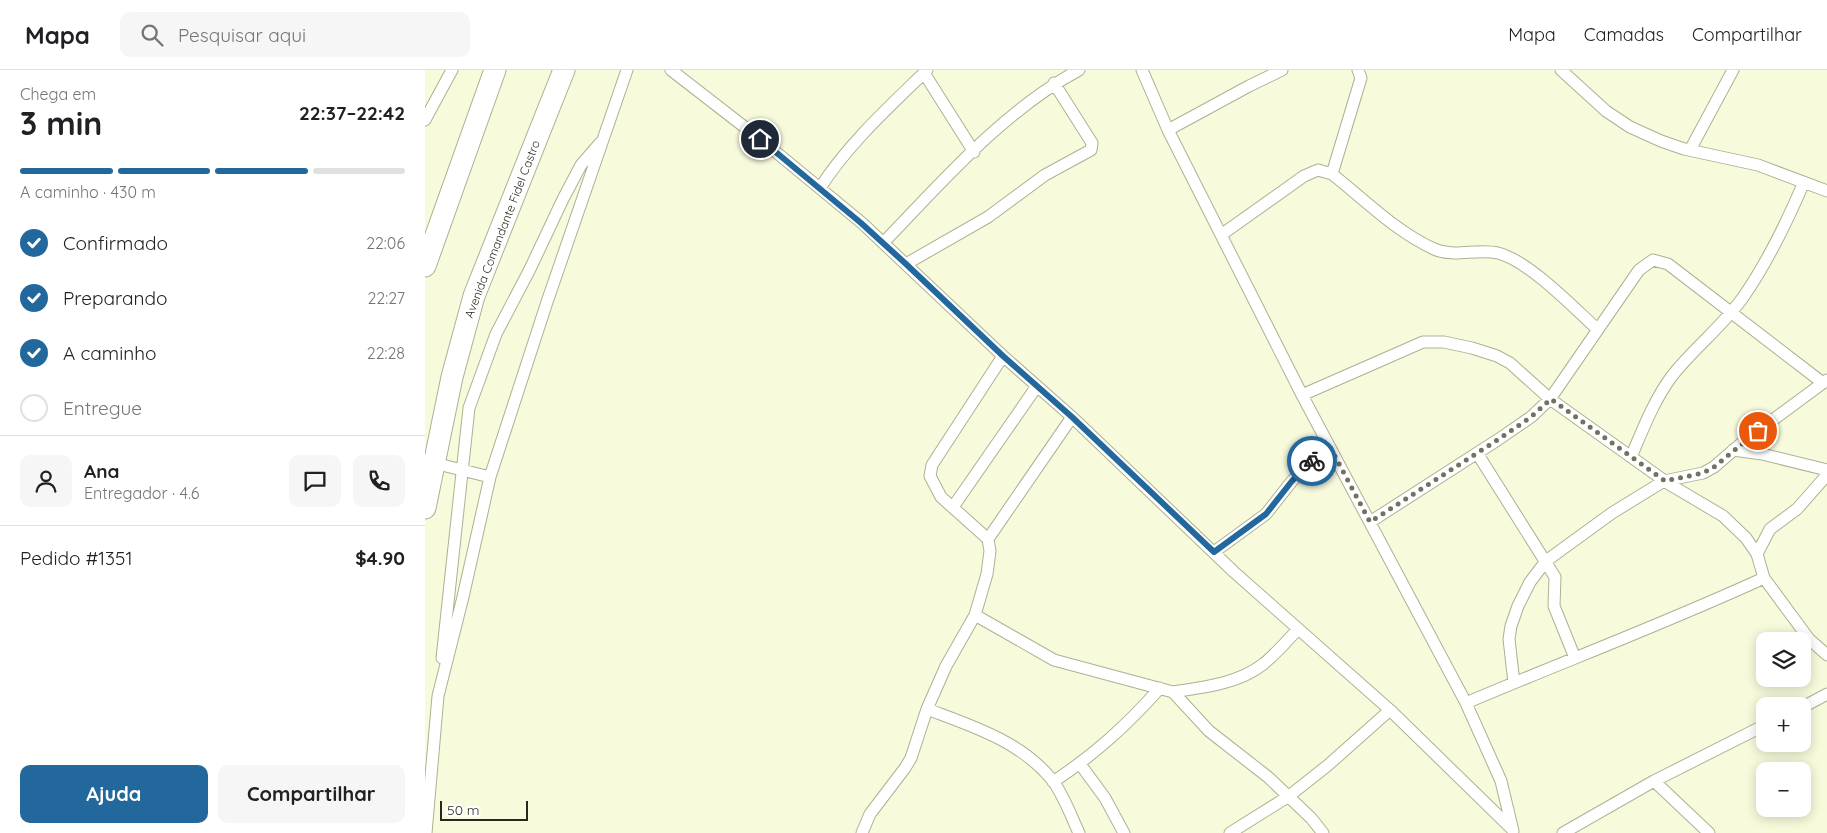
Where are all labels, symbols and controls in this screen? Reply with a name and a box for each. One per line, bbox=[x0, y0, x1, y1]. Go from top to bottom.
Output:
search box bbox=[120, 12, 470, 57]
text: Mapa bbox=[25, 20, 90, 50]
icon: search bbox=[138, 21, 166, 49]
text: Pesquisar aqui bbox=[178, 23, 306, 47]
text: Mapa bbox=[1508, 23, 1556, 46]
text: Camadas bbox=[1584, 23, 1664, 46]
text: Compartilhar bbox=[1692, 23, 1802, 46]
text: Chega em bbox=[20, 84, 96, 104]
text: 22:37–22:42 bbox=[299, 101, 405, 125]
text: 3 min bbox=[20, 103, 102, 143]
pin bbox=[739, 118, 781, 160]
icon: home bbox=[746, 125, 774, 153]
street label: Avenida Comandante Fidel Castro bbox=[461, 138, 543, 320]
text: A caminho · 430 m bbox=[20, 182, 156, 202]
icon: check bbox=[20, 229, 48, 257]
text: Confirmado bbox=[63, 231, 168, 255]
text: 22:06 bbox=[366, 233, 405, 253]
icon: check bbox=[20, 284, 48, 312]
text: Preparando bbox=[63, 286, 168, 310]
text: 22:27 bbox=[368, 288, 405, 308]
icon: check bbox=[20, 339, 48, 367]
text: A caminho bbox=[63, 341, 156, 365]
text: 22:28 bbox=[367, 343, 405, 363]
text: Entregue bbox=[63, 396, 142, 420]
pin bbox=[1737, 410, 1779, 452]
icon: bag bbox=[1744, 417, 1772, 445]
courier bbox=[1287, 436, 1337, 486]
icon: bike bbox=[1298, 447, 1326, 475]
button: person bbox=[20, 455, 72, 507]
button: chat bbox=[289, 455, 341, 507]
button: phone bbox=[353, 455, 405, 507]
text: Ana bbox=[84, 459, 119, 483]
text: Entregador · 4.6 bbox=[84, 483, 199, 503]
text: Pedido #1351 bbox=[20, 546, 132, 570]
text: $4.90 bbox=[355, 546, 405, 570]
map controls bbox=[1756, 632, 1811, 817]
button: layers bbox=[1756, 632, 1811, 687]
button: + bbox=[1756, 697, 1811, 752]
button: − bbox=[1756, 762, 1811, 817]
button: Ajuda bbox=[20, 765, 208, 823]
button: Compartilhar bbox=[218, 765, 405, 823]
scale bar bbox=[440, 798, 527, 821]
text: 50 m bbox=[447, 801, 480, 819]

